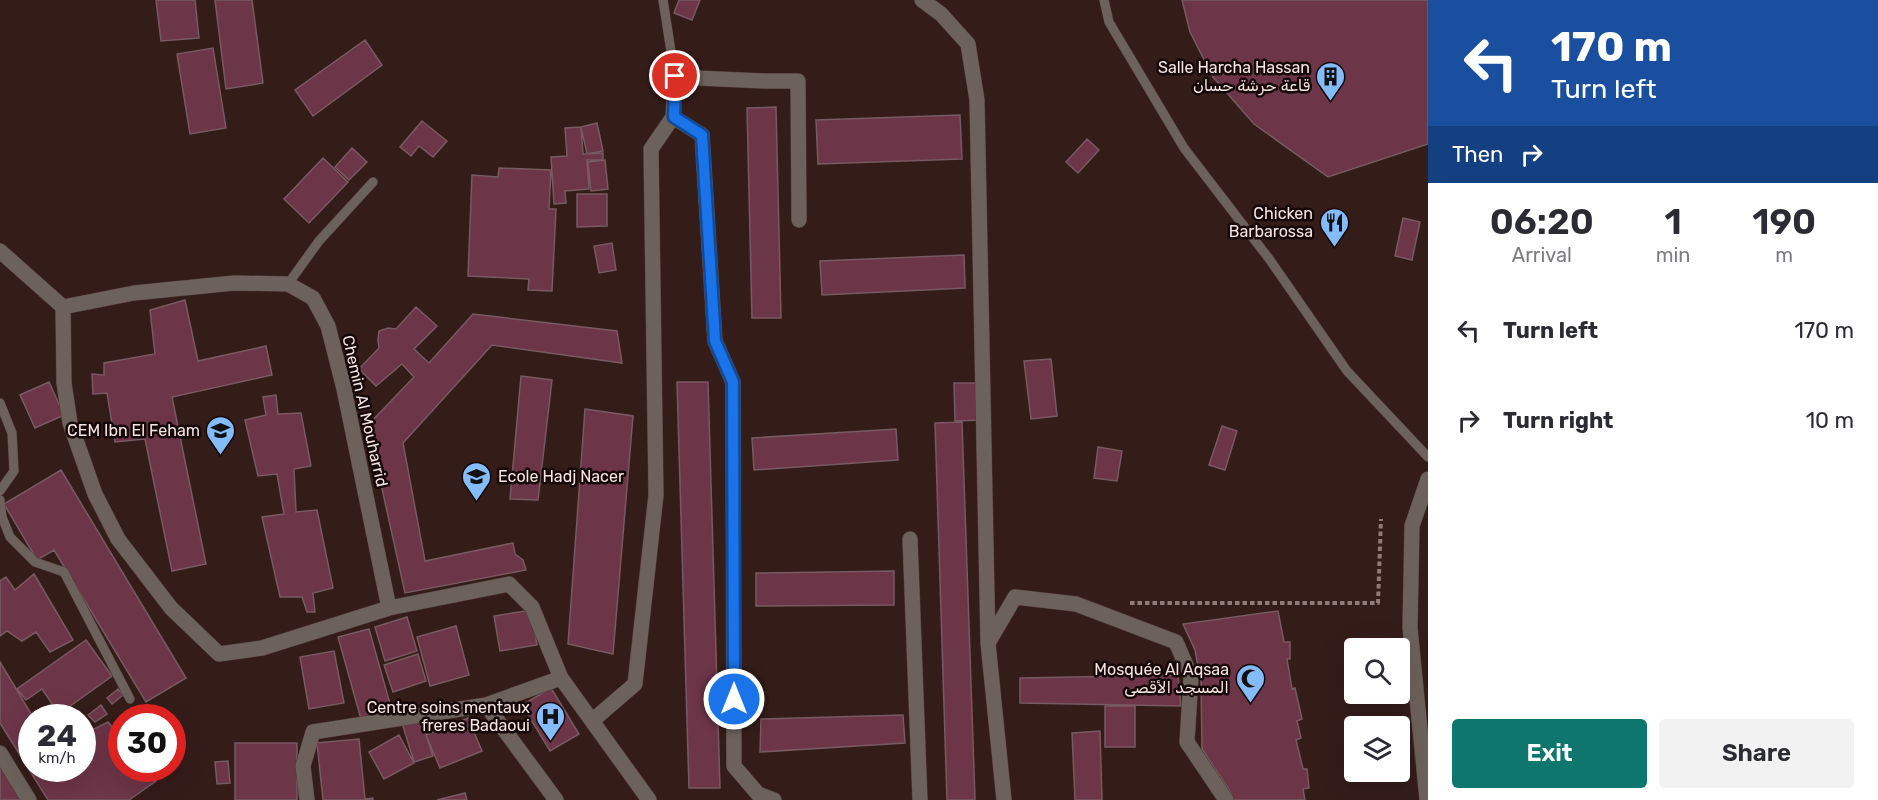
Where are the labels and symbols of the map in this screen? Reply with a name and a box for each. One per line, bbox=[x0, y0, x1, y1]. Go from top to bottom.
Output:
pin bbox=[649, 50, 700, 101]
place label: Salle Harcha Hassan قاعة حرشة حسان bbox=[1158, 58, 1310, 96]
building icon: Salle Harcha Hassan قاعة حرشة حسان bbox=[1315, 60, 1347, 102]
place label: Chicken Barbarossa bbox=[1229, 204, 1313, 241]
restaurant icon: Chicken Barbarossa bbox=[1318, 206, 1350, 248]
street label: Chemin Al Mouharrid bbox=[338, 333, 392, 489]
school or university icon: CEM Ibn El Feham bbox=[205, 414, 237, 456]
place label: CEM Ibn El Feham bbox=[67, 421, 200, 440]
school or university icon: Ecole Hadj Nacer bbox=[461, 460, 493, 502]
place label: Ecole Hadj Nacer bbox=[498, 467, 624, 486]
place label: Mosquée Al Aqsaa المسجد الأقصى bbox=[1094, 660, 1229, 697]
mosque icon: Mosquée Al Aqsaa المسجد الأقصى bbox=[1234, 662, 1266, 704]
position arrow bbox=[702, 667, 766, 731]
place label: Centre soins mentaux freres Badaoui bbox=[367, 698, 530, 735]
hospital icon: Centre soins mentaux freres Badaoui bbox=[535, 700, 567, 742]
speed limit sign: 30 bbox=[108, 704, 186, 782]

